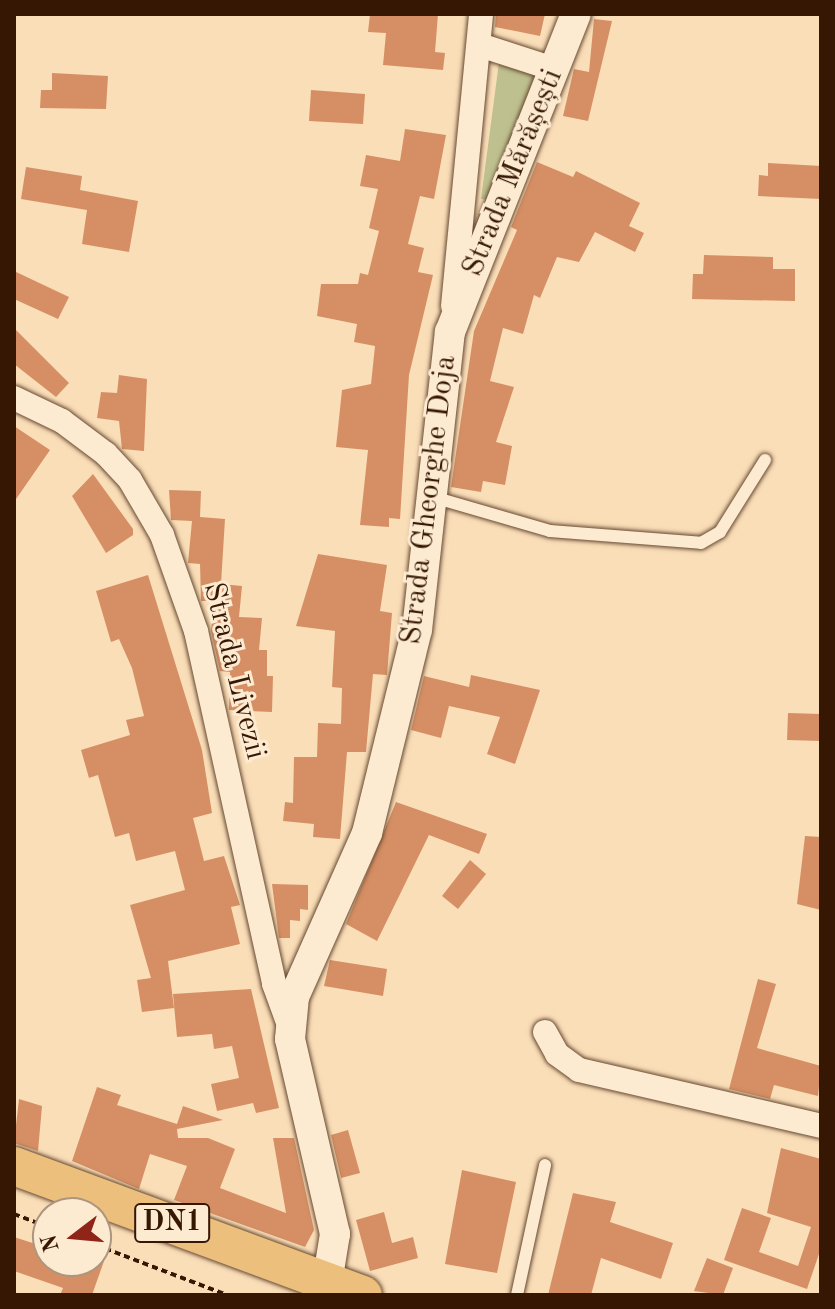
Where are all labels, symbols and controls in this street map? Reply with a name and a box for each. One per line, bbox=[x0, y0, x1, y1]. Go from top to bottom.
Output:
street label: Strada Mărășești bbox=[455, 64, 571, 282]
street label: Strada Gheorghe Doja bbox=[393, 353, 465, 647]
street label: Strada Livezii bbox=[195, 579, 273, 763]
north arrow bbox=[32, 1197, 112, 1277]
road number: DN1 bbox=[134, 1199, 210, 1247]
text: N bbox=[38, 1232, 64, 1254]

